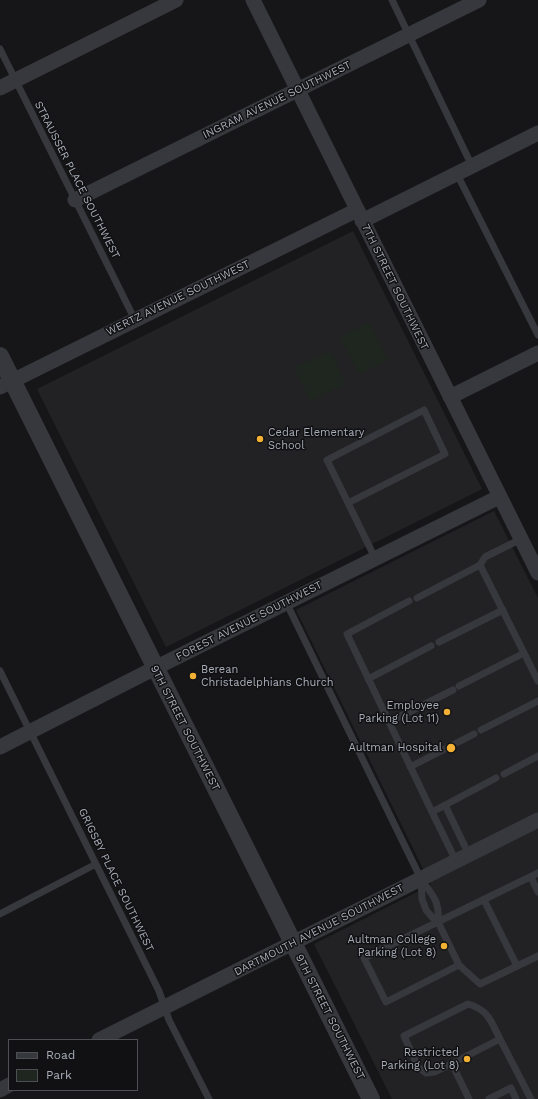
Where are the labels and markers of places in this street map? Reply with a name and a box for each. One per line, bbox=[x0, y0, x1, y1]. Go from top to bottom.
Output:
place label: Cedar Elementary School bbox=[268, 426, 365, 452]
marker: Cedar Elementary School bbox=[255, 434, 265, 444]
place label: Berean Christadelphians Church bbox=[201, 663, 334, 689]
marker: Berean Christadelphians Church bbox=[188, 671, 198, 681]
place label: Employee Parking (Lot 11) bbox=[359, 699, 439, 725]
marker: Employee Parking (Lot 11) bbox=[442, 707, 452, 717]
place label: Aultman Hospital bbox=[349, 741, 442, 755]
marker: Aultman Hospital bbox=[445, 742, 457, 754]
place label: Aultman College Parking (Lot 8) bbox=[348, 933, 436, 959]
marker: Aultman College Parking (Lot 8) bbox=[439, 941, 449, 951]
place label: Restricted Parking (Lot 8) bbox=[381, 1046, 459, 1072]
marker: Restricted Parking (Lot 8) bbox=[462, 1054, 472, 1064]

